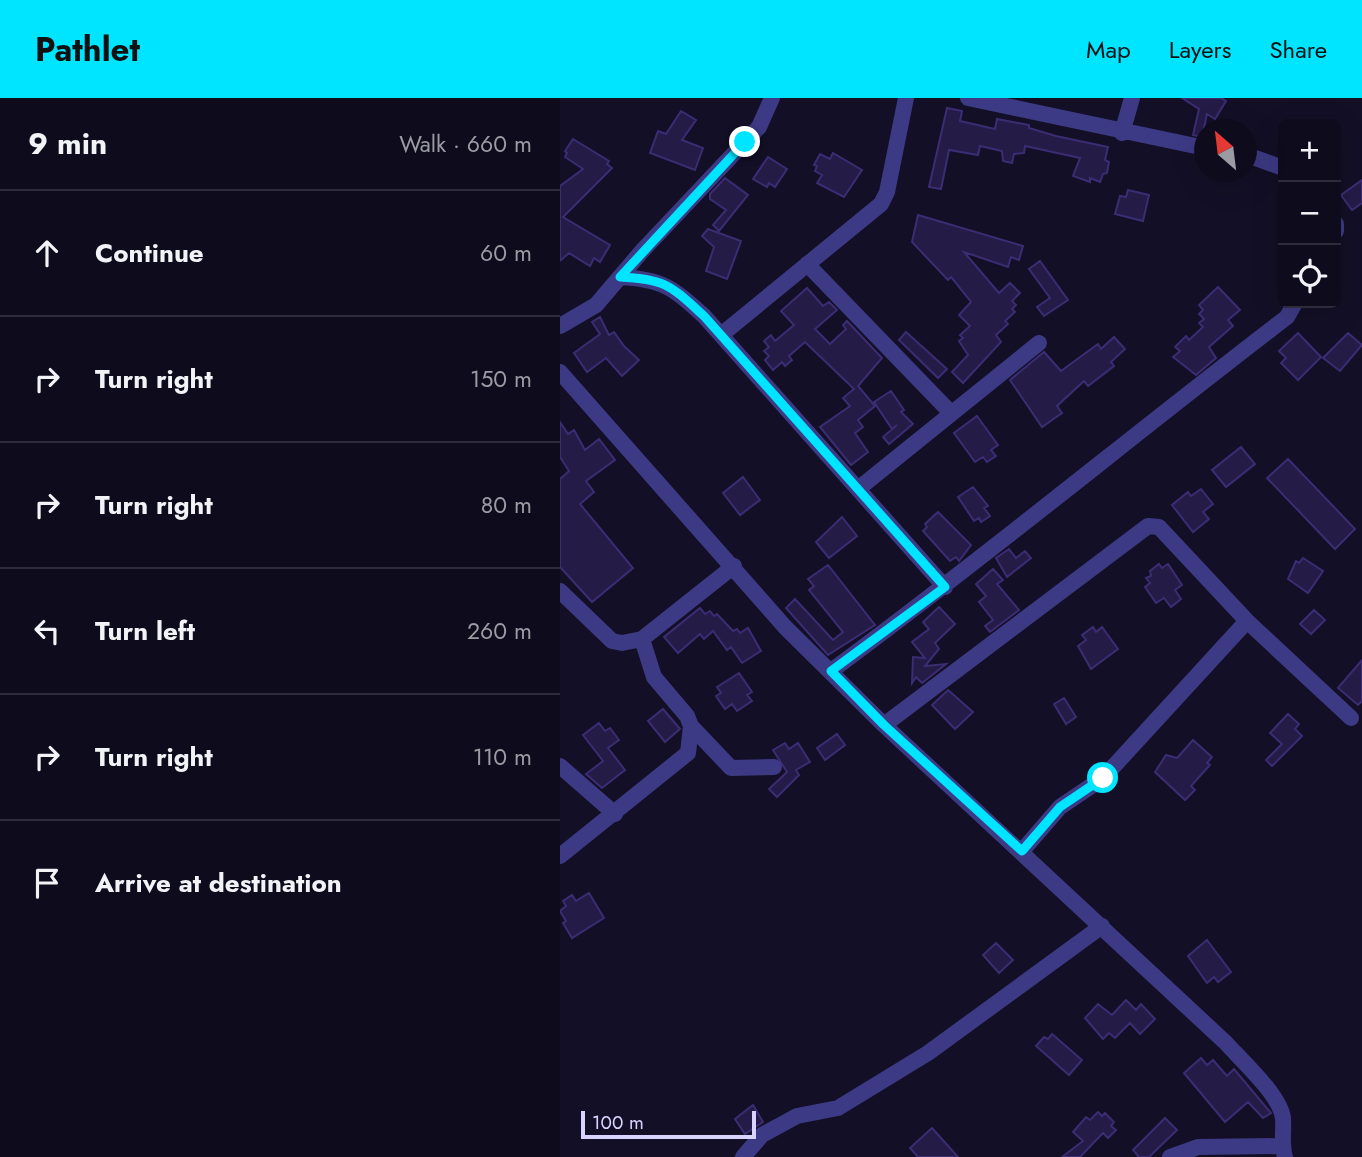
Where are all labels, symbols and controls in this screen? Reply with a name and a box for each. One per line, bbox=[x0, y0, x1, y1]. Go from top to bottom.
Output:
text: Pathlet bbox=[35, 26, 140, 73]
text: Map bbox=[1086, 32, 1131, 67]
text: Layers bbox=[1169, 32, 1231, 67]
text: Share bbox=[1269, 32, 1327, 67]
north arrow bbox=[1194, 119, 1257, 182]
map controls bbox=[1278, 119, 1341, 308]
button: + bbox=[1278, 119, 1341, 182]
text: 9 min bbox=[28, 122, 107, 165]
route end bbox=[729, 126, 760, 157]
text: Walk · 660 m bbox=[399, 127, 532, 161]
button: − bbox=[1278, 182, 1341, 245]
icon: ahead bbox=[28, 234, 66, 272]
text: Continue bbox=[95, 234, 204, 272]
text: 60 m bbox=[480, 236, 532, 270]
button: locate bbox=[1278, 245, 1341, 308]
icon: right bbox=[28, 360, 66, 398]
text: Turn right bbox=[95, 360, 213, 398]
text: 150 m bbox=[470, 362, 532, 396]
icon: right bbox=[28, 486, 66, 524]
text: Turn right bbox=[95, 486, 213, 524]
text: 80 m bbox=[481, 488, 532, 522]
icon: left bbox=[28, 612, 66, 650]
text: Turn left bbox=[95, 612, 195, 650]
text: 260 m bbox=[467, 614, 532, 648]
icon: right bbox=[28, 738, 66, 776]
text: Turn right bbox=[95, 738, 213, 776]
text: 110 m bbox=[473, 740, 532, 774]
route start bbox=[1087, 762, 1118, 793]
icon: arrive bbox=[28, 864, 66, 902]
text: Arrive at destination bbox=[95, 864, 342, 902]
scale bar bbox=[581, 1108, 756, 1140]
text: 100 m bbox=[592, 1109, 644, 1136]

